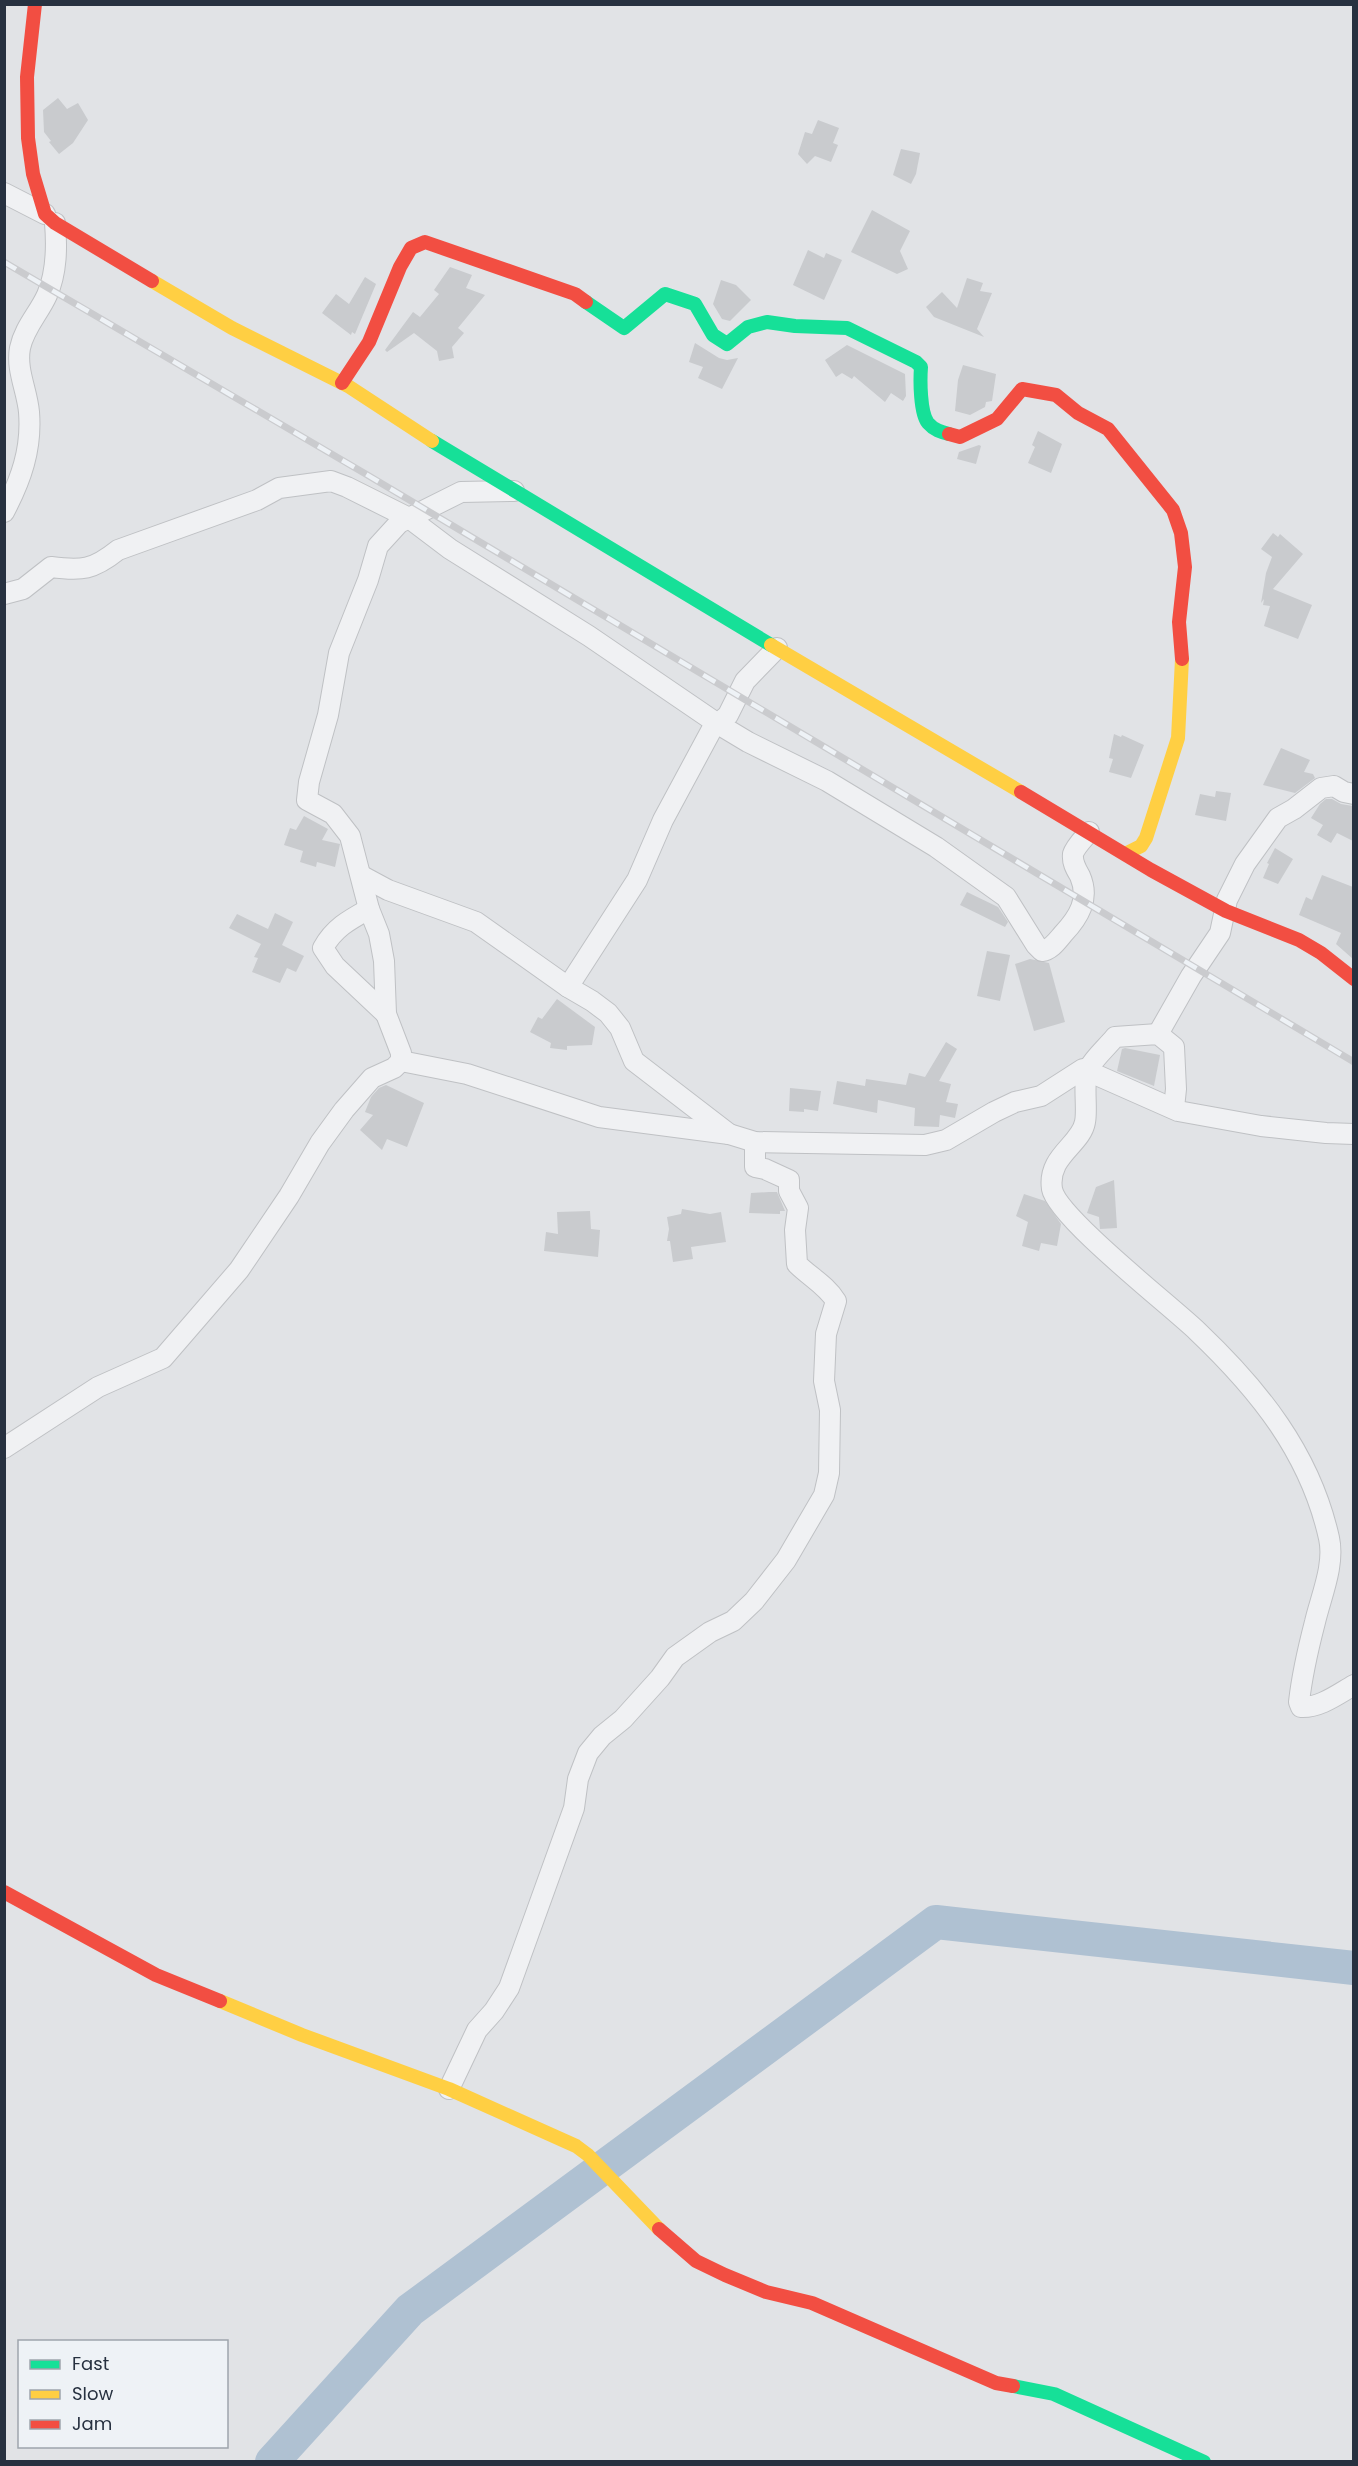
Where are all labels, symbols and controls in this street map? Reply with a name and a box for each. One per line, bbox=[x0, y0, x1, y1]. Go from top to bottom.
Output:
legend bbox=[18, 2340, 228, 2448]
text: Fast bbox=[72, 2351, 109, 2376]
text: Slow bbox=[72, 2381, 114, 2406]
text: Jam bbox=[72, 2411, 112, 2436]

